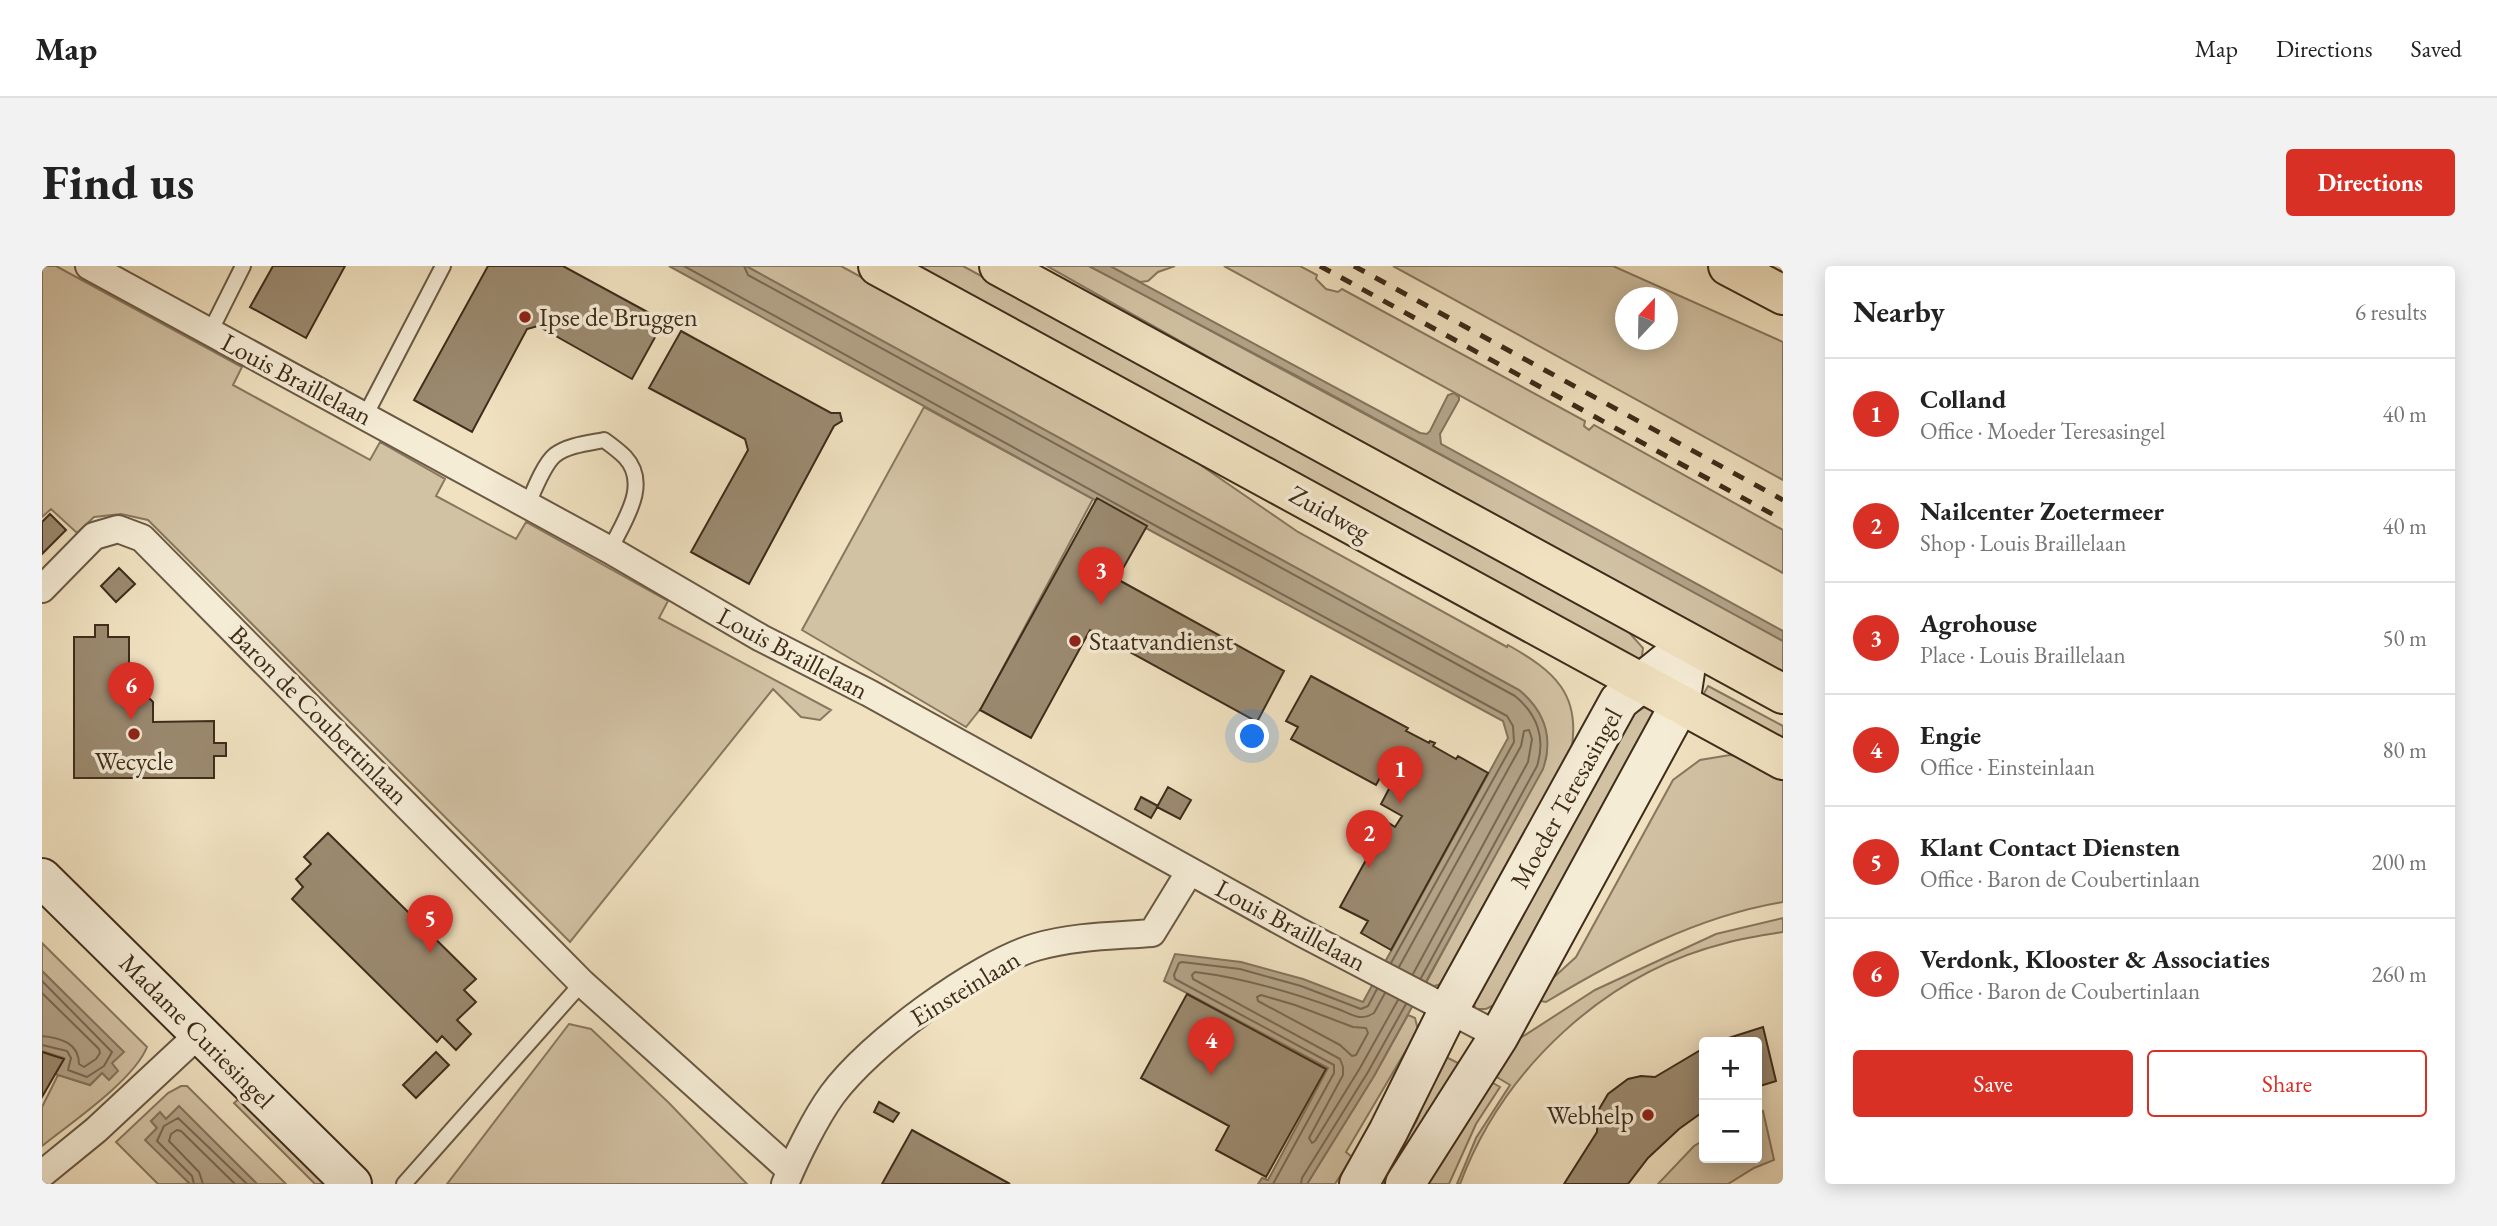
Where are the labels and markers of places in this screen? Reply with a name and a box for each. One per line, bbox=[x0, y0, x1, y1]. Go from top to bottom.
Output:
place label: Ipse de Bruggen bbox=[539, 300, 698, 334]
marker: Ipse de Bruggen bbox=[517, 309, 533, 325]
pin: 3 bbox=[1078, 547, 1124, 605]
place label: Staatvandienst bbox=[1089, 624, 1233, 658]
marker: Staatvandienst bbox=[1067, 633, 1083, 649]
pin: 6 bbox=[108, 662, 154, 720]
marker: Wecycle bbox=[126, 726, 142, 742]
place label: Wecycle bbox=[95, 744, 173, 778]
pin: 1 bbox=[1377, 746, 1423, 804]
pin: 2 bbox=[1346, 810, 1392, 868]
pin: 5 bbox=[407, 895, 453, 953]
pin: 4 bbox=[1188, 1017, 1234, 1075]
place label: Webhelp bbox=[1546, 1098, 1634, 1132]
marker: Webhelp bbox=[1640, 1107, 1656, 1123]

